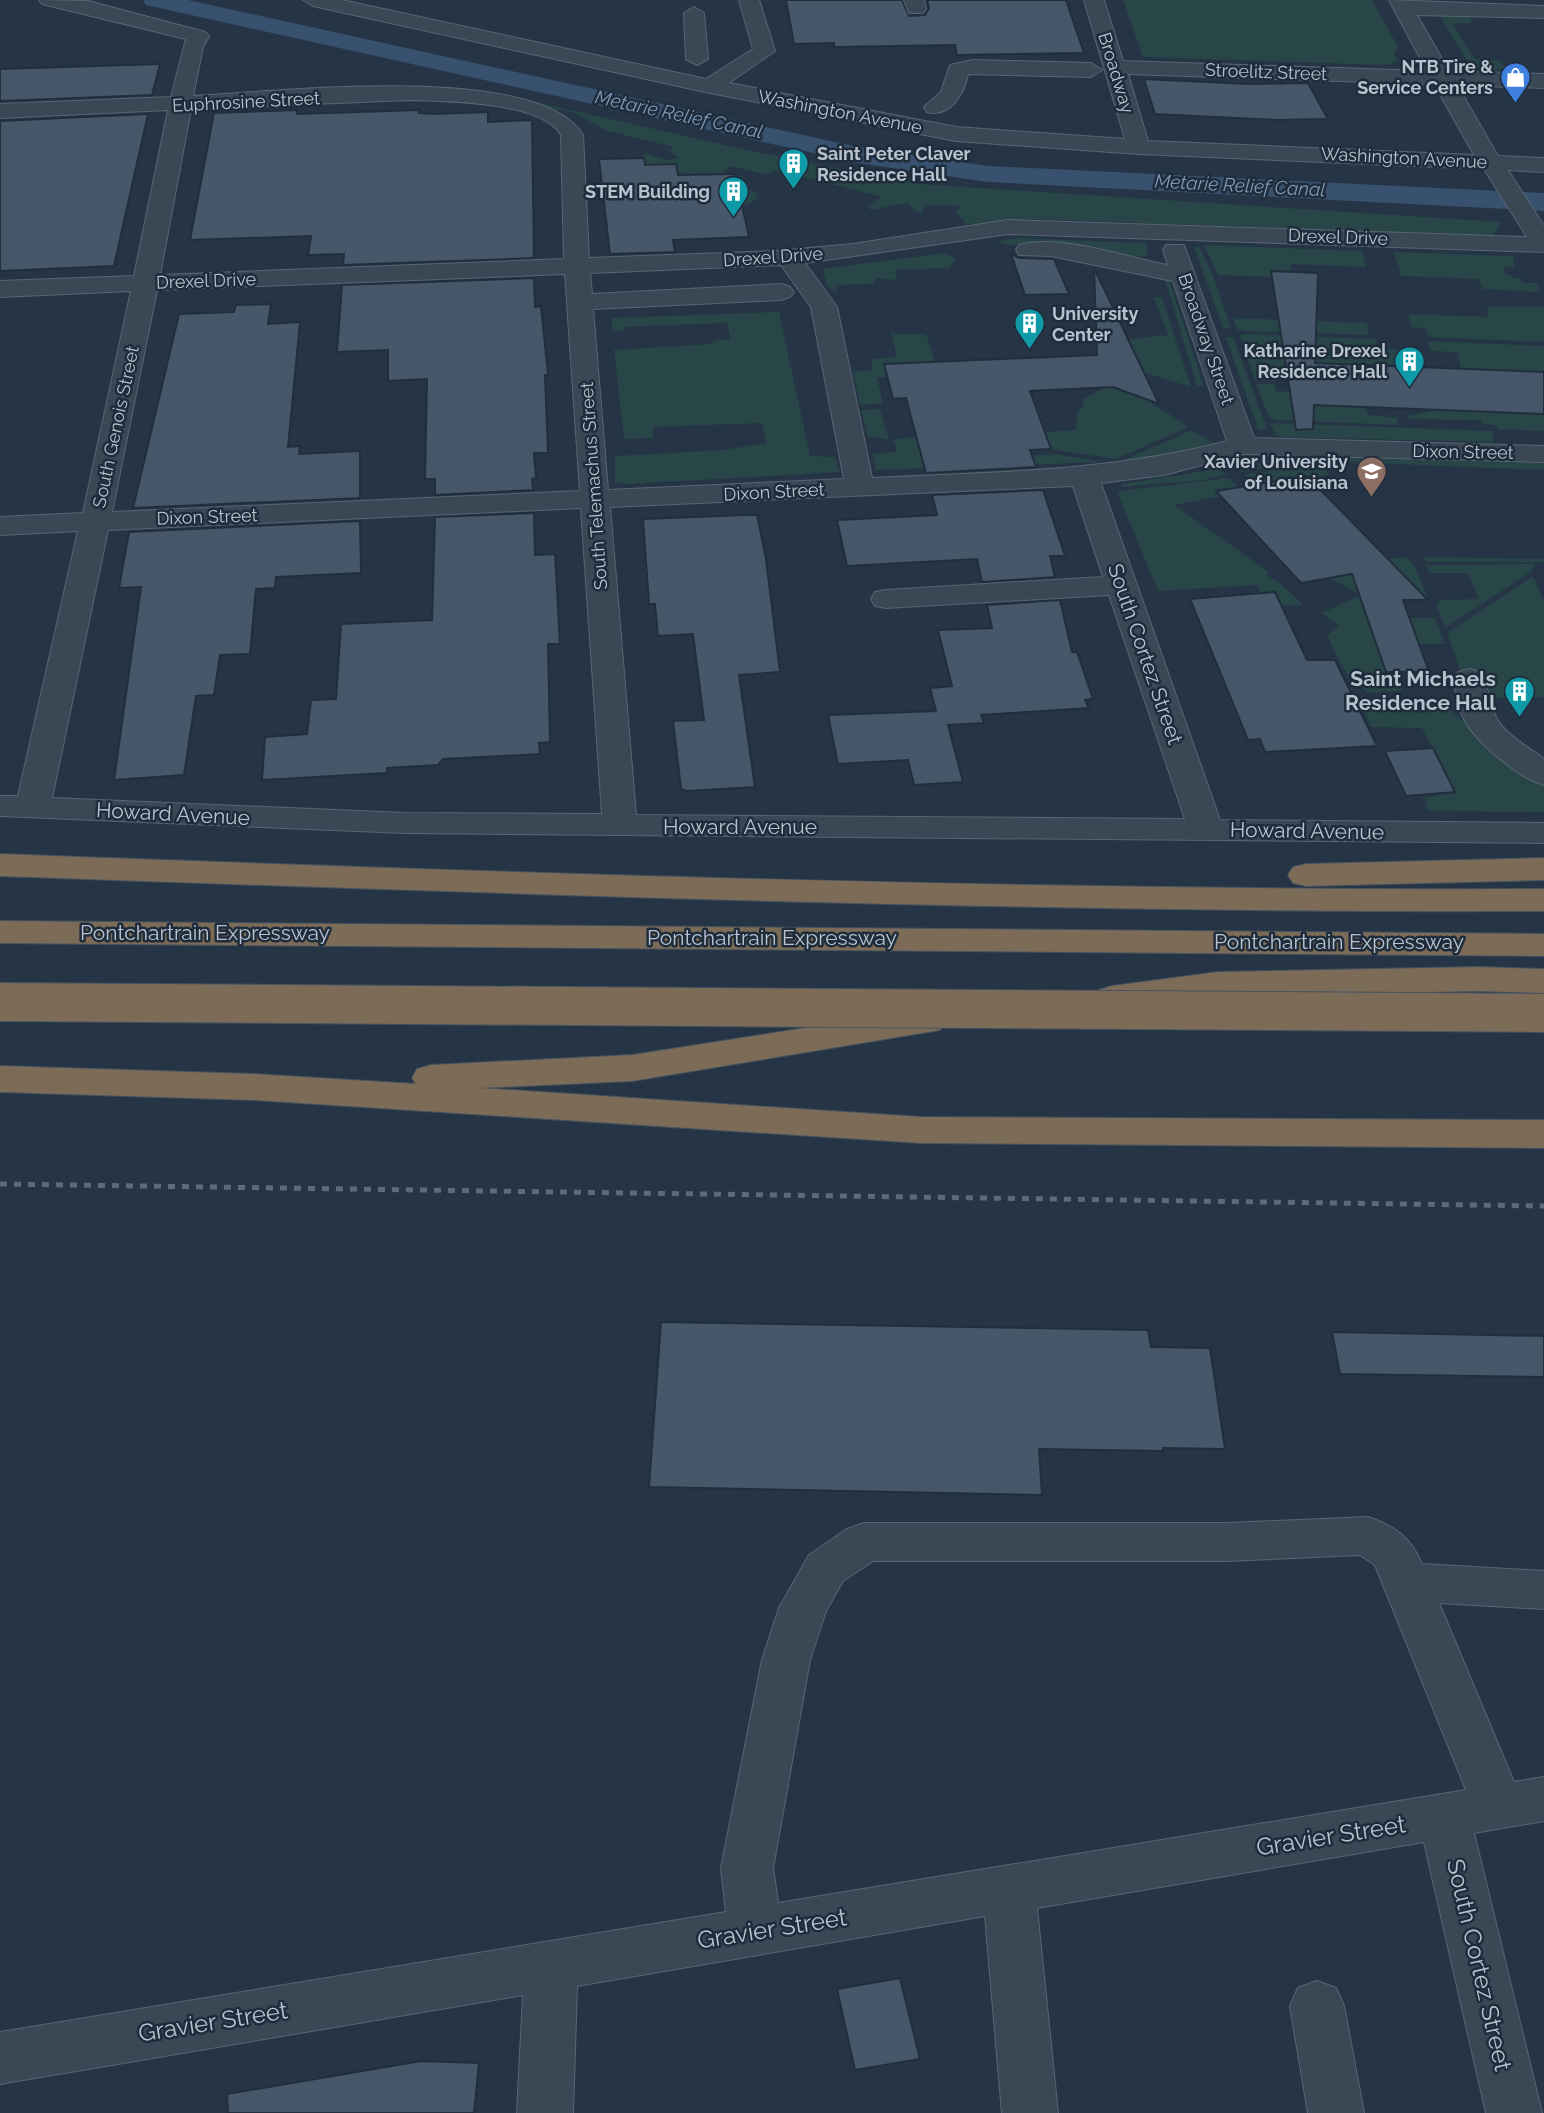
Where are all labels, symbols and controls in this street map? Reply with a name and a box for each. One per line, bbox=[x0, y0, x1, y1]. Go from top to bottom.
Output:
street label: Broadway bbox=[1094, 30, 1139, 116]
place label: NTB Tire & Service Centers bbox=[1357, 56, 1493, 98]
street label: Stroelitz Street bbox=[1205, 59, 1328, 84]
shop icon: NTB Tire & Service Centers bbox=[1499, 60, 1533, 104]
water label: Metarie Relief Canal bbox=[593, 85, 765, 143]
street label: Washington Avenue bbox=[756, 85, 924, 138]
street label: Euphrosine Street bbox=[172, 87, 320, 116]
place label: Saint Peter Claver Residence Hall bbox=[817, 143, 971, 185]
street label: Washington Avenue bbox=[1320, 143, 1488, 172]
building icon: Saint Peter Claver Residence Hall bbox=[777, 147, 811, 191]
water label: Metarie Relief Canal bbox=[1154, 170, 1326, 200]
building icon: STEM Building bbox=[716, 175, 750, 219]
place label: STEM Building bbox=[585, 181, 710, 202]
street label: Drexel Drive bbox=[1288, 224, 1389, 249]
street label: Drexel Drive bbox=[722, 243, 824, 270]
street label: Drexel Drive bbox=[156, 268, 257, 293]
street label: Broadway Street bbox=[1174, 270, 1239, 407]
place label: University Center bbox=[1052, 303, 1138, 345]
building icon: University Center bbox=[1012, 307, 1046, 351]
place label: Katharine Drexel Residence Hall bbox=[1243, 340, 1387, 382]
street label: South Genois Street bbox=[88, 344, 143, 510]
building icon: Katharine Drexel Residence Hall bbox=[1393, 344, 1427, 388]
street label: South Telemachus Street bbox=[576, 381, 611, 591]
street label: Dixon Street bbox=[1412, 440, 1514, 463]
place label: Xavier University of Louisiana bbox=[1203, 451, 1348, 493]
school or university icon: Xavier University of Louisiana bbox=[1354, 455, 1388, 499]
street label: Dixon Street bbox=[723, 478, 825, 505]
street label: Dixon Street bbox=[156, 504, 258, 529]
street label: South Cortez Street bbox=[1103, 560, 1188, 748]
place label: Saint Michaels Residence Hall bbox=[1345, 666, 1496, 715]
building icon: Saint Michaels Residence Hall bbox=[1502, 674, 1536, 718]
street label: Howard Avenue bbox=[95, 797, 251, 830]
street label: Howard Avenue bbox=[663, 814, 817, 839]
street label: Howard Avenue bbox=[1230, 817, 1384, 844]
street label: Pontchartrain Expressway bbox=[80, 920, 330, 945]
street label: Pontchartrain Expressway bbox=[647, 925, 897, 950]
street label: Pontchartrain Expressway bbox=[1214, 929, 1464, 954]
street label: Gravier Street bbox=[1254, 1809, 1408, 1862]
street label: South Cortez Street bbox=[1441, 1856, 1518, 2074]
street label: Gravier Street bbox=[695, 1902, 849, 1955]
street label: Gravier Street bbox=[136, 1995, 290, 2048]

